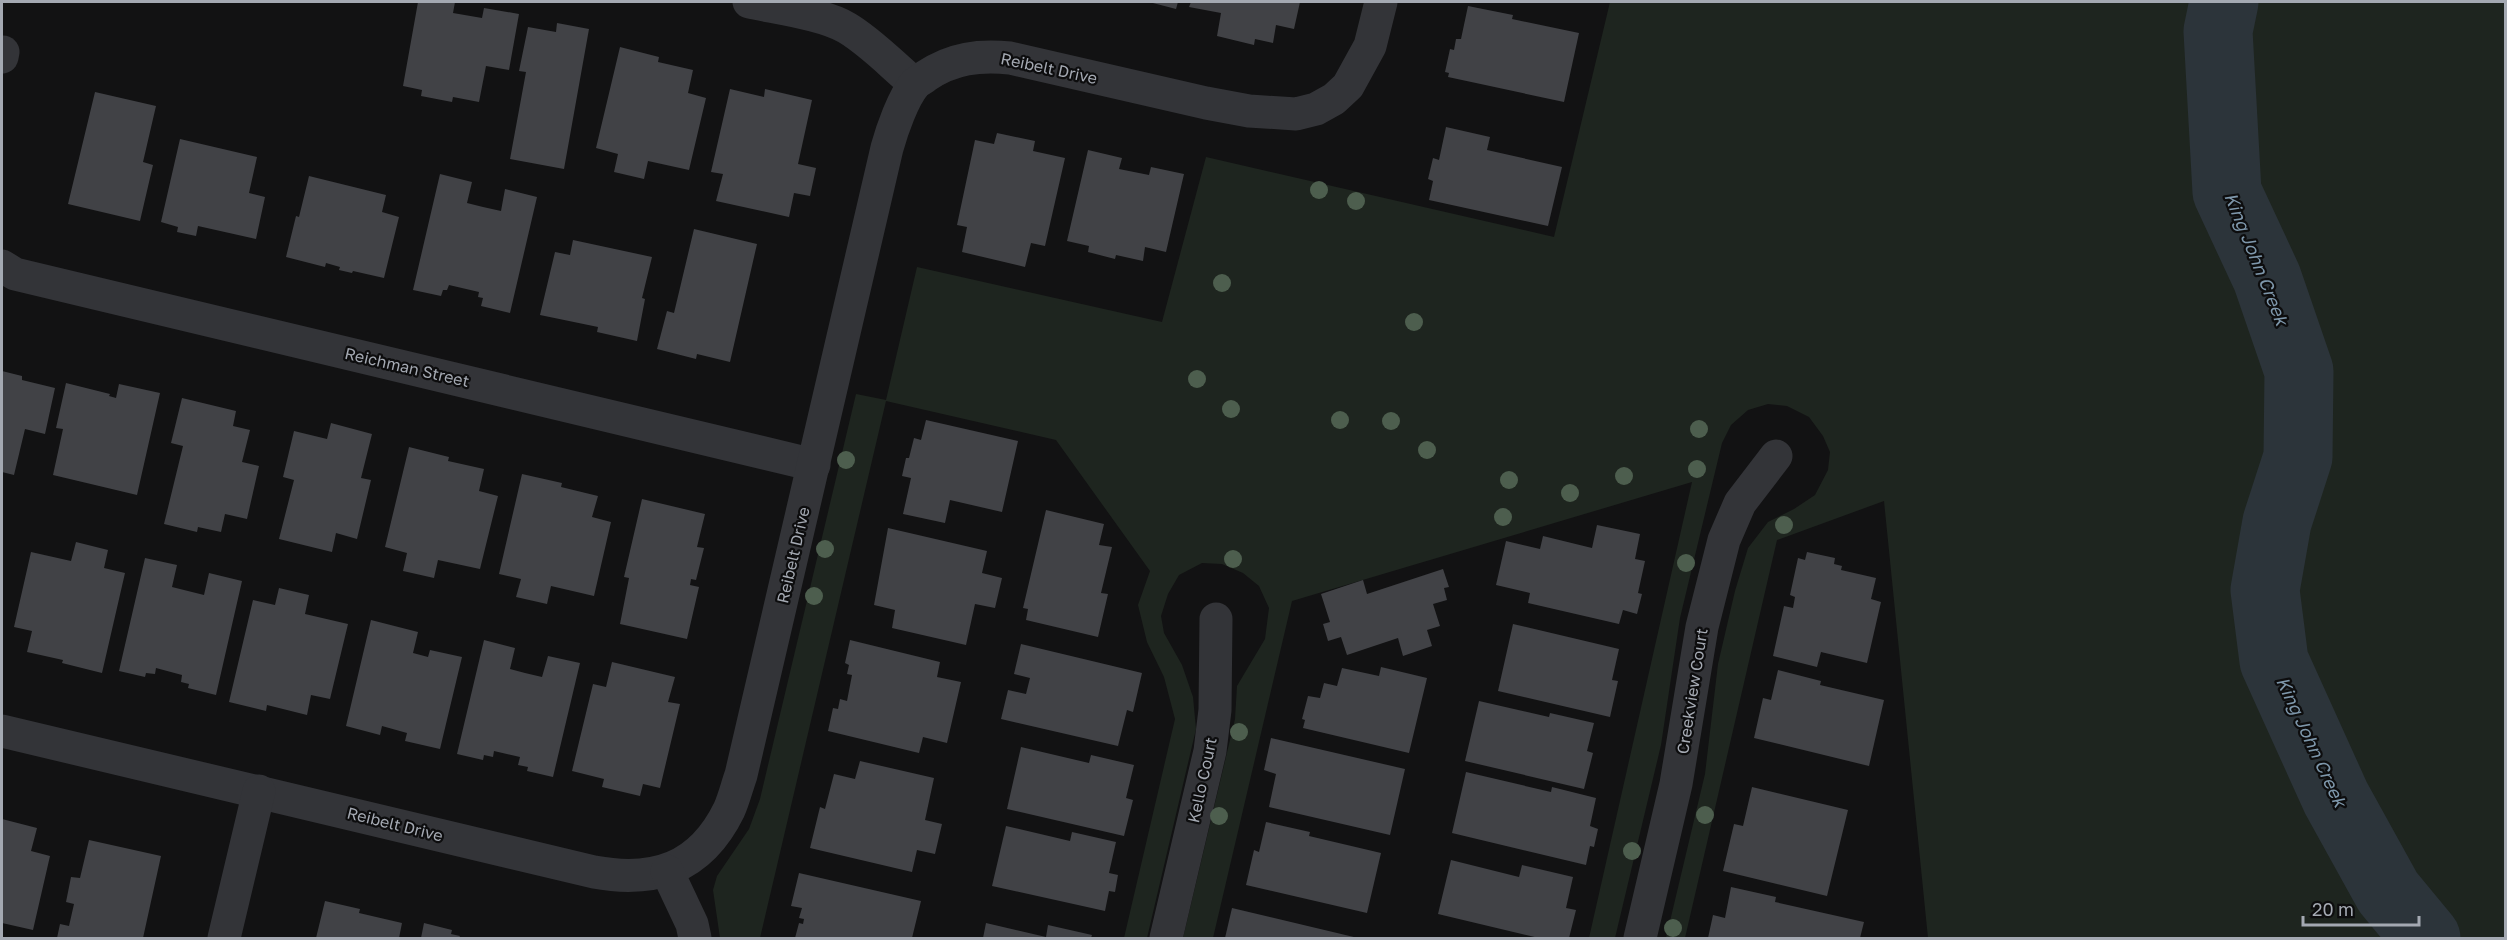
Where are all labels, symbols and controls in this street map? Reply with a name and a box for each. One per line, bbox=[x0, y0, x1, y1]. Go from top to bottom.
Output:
street label: Reibelt Drive bbox=[999, 48, 1099, 88]
water label: King John Creek bbox=[2220, 189, 2294, 330]
street label: Reichman Street bbox=[343, 343, 471, 391]
street label: Reibelt Drive bbox=[772, 505, 814, 605]
street label: Creekview Court bbox=[1672, 627, 1712, 755]
water label: King John Creek bbox=[2272, 673, 2353, 812]
street label: Kello Court bbox=[1183, 735, 1221, 825]
street label: Reibelt Drive bbox=[345, 802, 445, 846]
scale bar bbox=[2303, 889, 2418, 927]
text: 20 m bbox=[2312, 898, 2354, 920]

